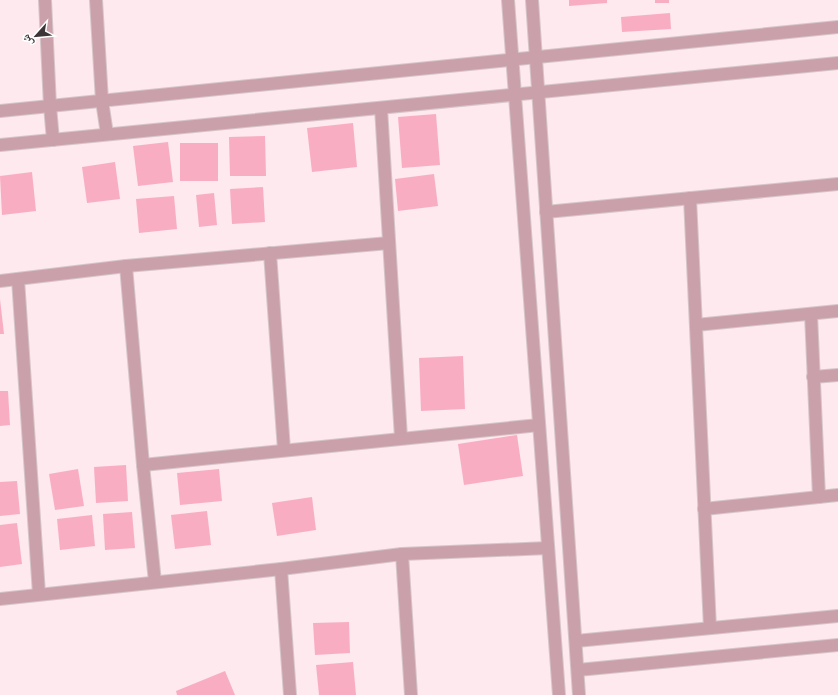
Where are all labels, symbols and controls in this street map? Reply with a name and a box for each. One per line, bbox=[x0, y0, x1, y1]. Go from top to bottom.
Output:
north arrow bbox=[16, 16, 56, 56]
text: ش bbox=[18, 31, 37, 49]

